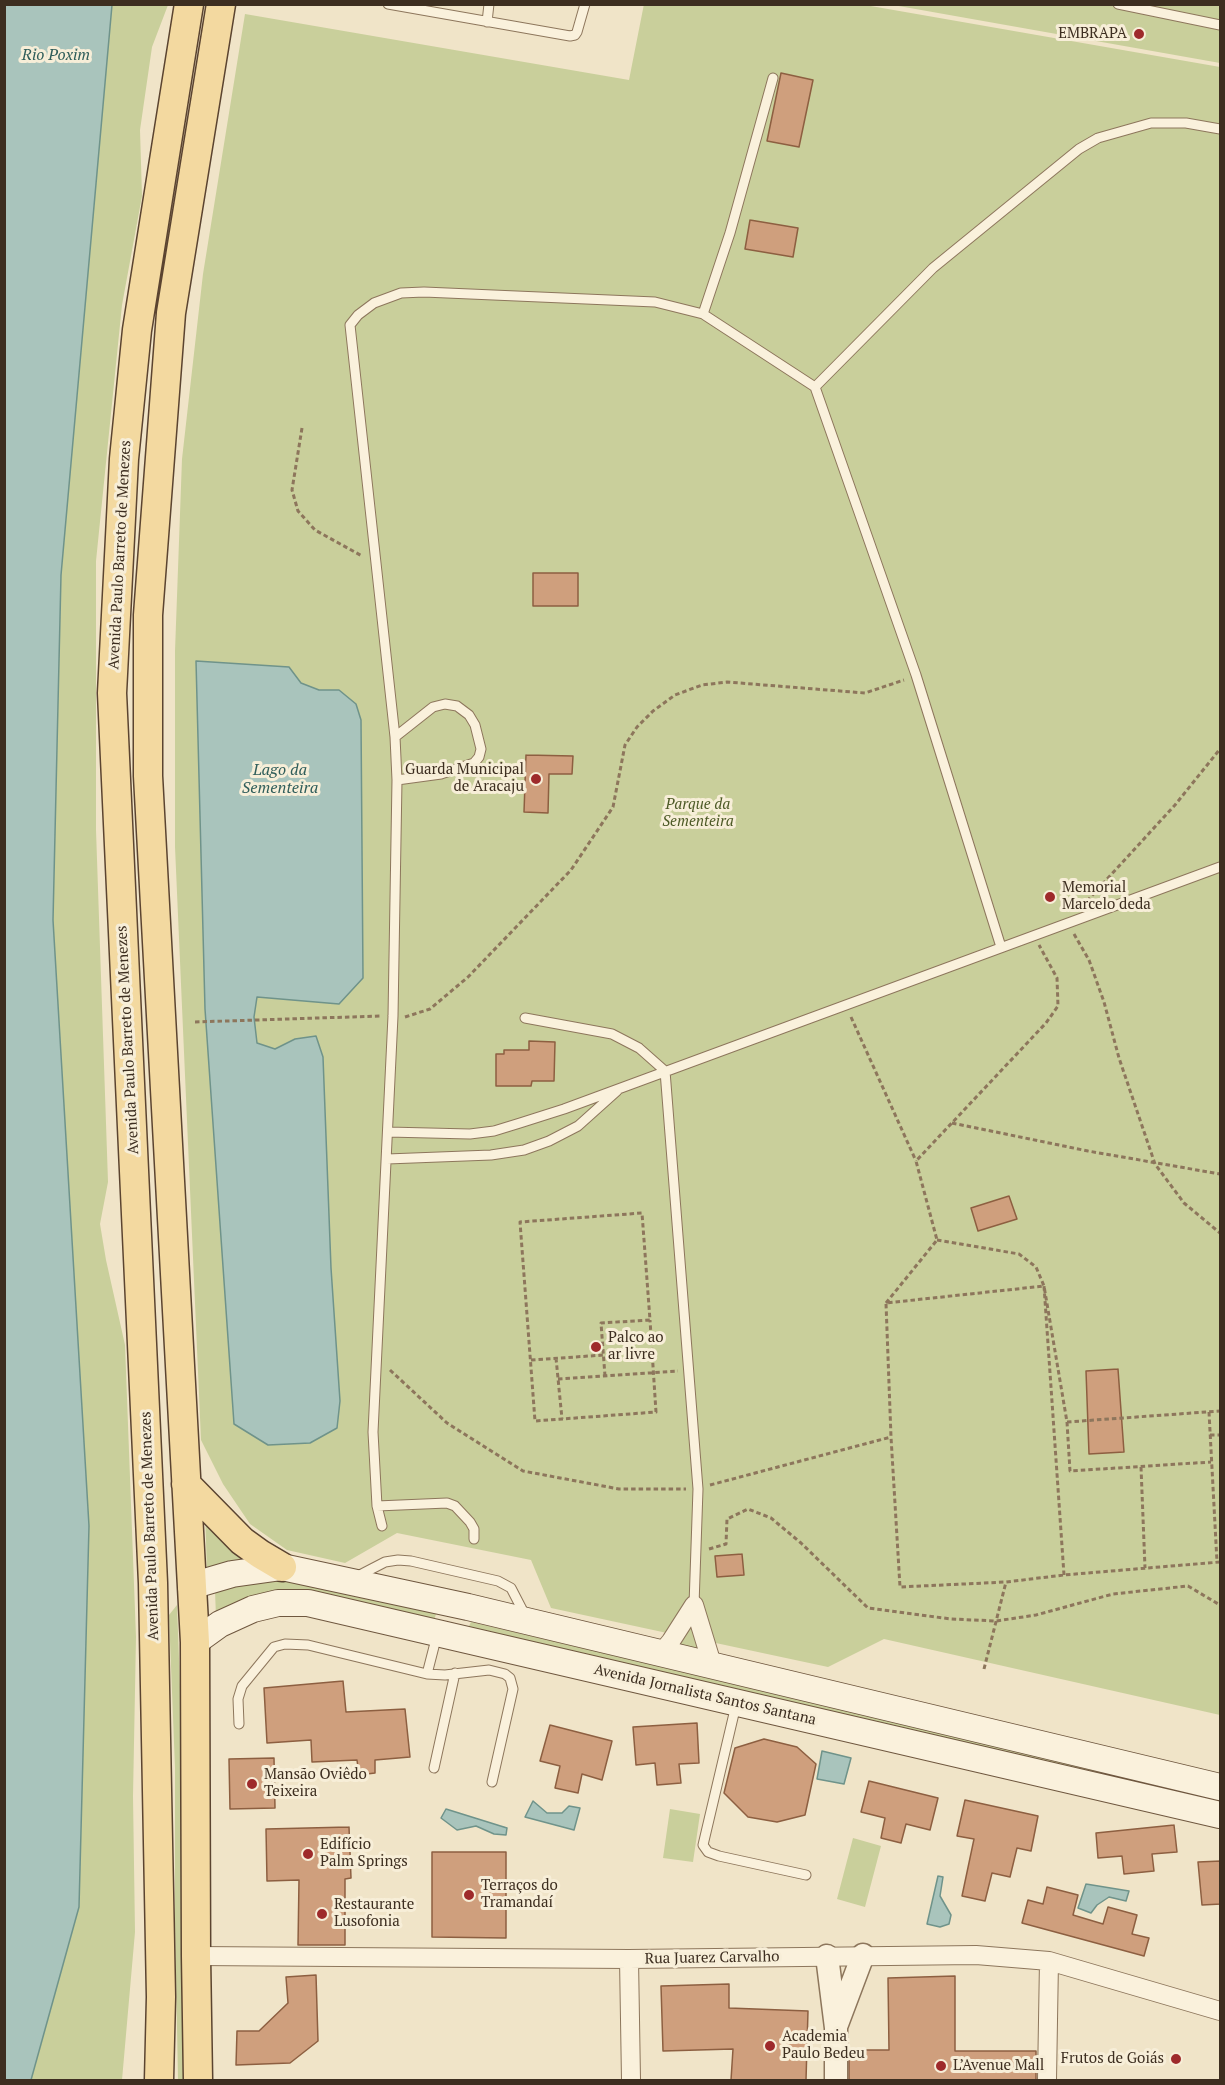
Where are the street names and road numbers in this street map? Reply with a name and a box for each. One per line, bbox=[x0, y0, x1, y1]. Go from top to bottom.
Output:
street label: Avenida Paulo Barreto de Menezes bbox=[105, 440, 135, 670]
street label: Avenida Paulo Barreto de Menezes bbox=[113, 925, 143, 1155]
street label: Avenida Paulo Barreto de Menezes bbox=[137, 1411, 163, 1641]
street label: Avenida Jornalista Santos Santana bbox=[592, 1661, 818, 1729]
street label: Rua Juarez Carvalho bbox=[644, 1948, 780, 1968]

